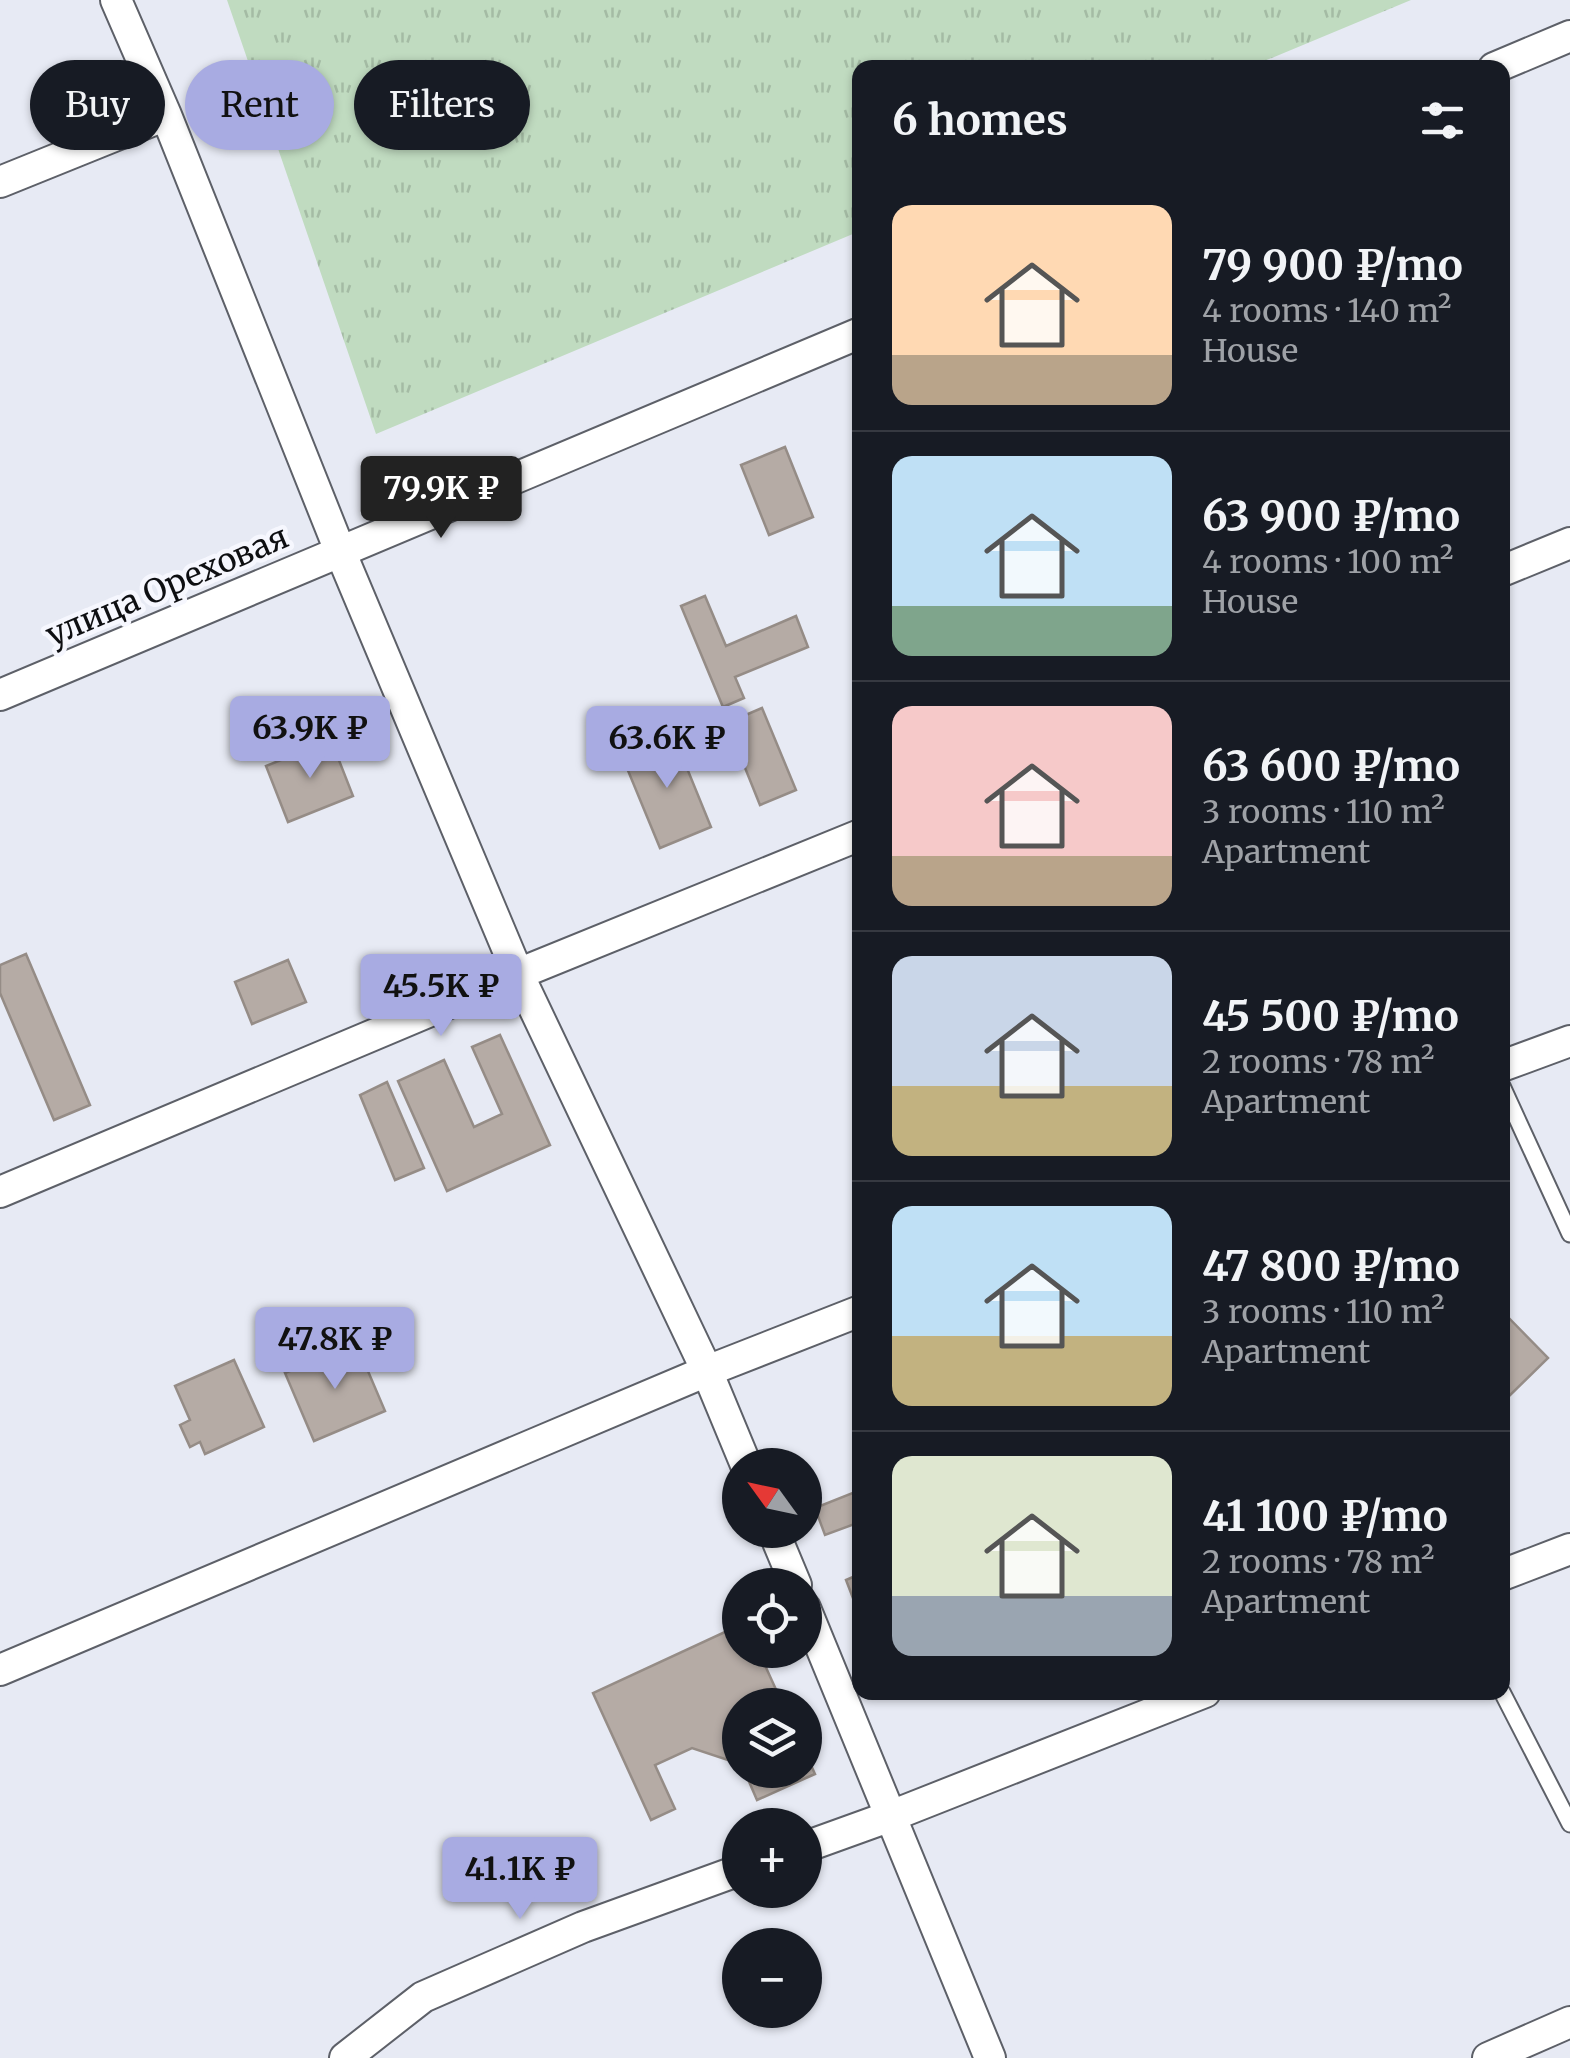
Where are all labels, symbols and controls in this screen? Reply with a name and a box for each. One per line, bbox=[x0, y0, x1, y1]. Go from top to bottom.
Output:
chip: Buy bbox=[30, 60, 165, 150]
chip: Rent bbox=[185, 60, 334, 150]
chip: Filters bbox=[354, 60, 530, 150]
icon: filters bbox=[1415, 93, 1470, 148]
text: 6 homes bbox=[892, 94, 1068, 146]
text: 79 900 ₽/mo bbox=[1202, 239, 1463, 291]
icon: home bbox=[972, 245, 1092, 365]
text: 4 rooms · 140 m² bbox=[1202, 291, 1451, 331]
text: House bbox=[1202, 331, 1298, 371]
pin: 79.9K ₽ bbox=[349, 456, 533, 541]
text: 79.9K ₽ bbox=[383, 468, 499, 508]
text: 63 900 ₽/mo bbox=[1202, 490, 1460, 542]
icon: home bbox=[972, 496, 1092, 616]
street label: улица Ореховая bbox=[40, 517, 294, 655]
text: 4 rooms · 100 m² bbox=[1202, 542, 1453, 582]
text: House bbox=[1202, 582, 1298, 622]
pin: 63.9K ₽ bbox=[218, 696, 402, 781]
pin: 63.6K ₽ bbox=[575, 706, 759, 791]
text: 63.9K ₽ bbox=[252, 708, 368, 748]
text: 63.6K ₽ bbox=[608, 718, 726, 758]
text: 63 600 ₽/mo bbox=[1202, 740, 1460, 792]
icon: home bbox=[972, 746, 1092, 866]
text: 3 rooms · 110 m² bbox=[1202, 792, 1445, 832]
text: Apartment bbox=[1202, 832, 1370, 872]
pin: 45.5K ₽ bbox=[349, 954, 533, 1039]
text: 45.5K ₽ bbox=[383, 966, 499, 1006]
text: 45 500 ₽/mo bbox=[1202, 990, 1459, 1042]
icon: home bbox=[972, 996, 1092, 1116]
text: 2 rooms · 78 m² bbox=[1202, 1042, 1434, 1082]
text: Apartment bbox=[1202, 1082, 1370, 1122]
text: 47 800 ₽/mo bbox=[1202, 1240, 1460, 1292]
icon: home bbox=[972, 1246, 1092, 1366]
text: 3 rooms · 110 m² bbox=[1202, 1292, 1445, 1332]
pin: 47.8K ₽ bbox=[243, 1307, 427, 1392]
text: 47.8K ₽ bbox=[277, 1319, 393, 1359]
text: Apartment bbox=[1202, 1332, 1370, 1372]
north arrow bbox=[722, 1448, 822, 1548]
map controls bbox=[722, 1448, 822, 2028]
text: 41 100 ₽/mo bbox=[1202, 1490, 1448, 1542]
icon: home bbox=[972, 1496, 1092, 1616]
text: 2 rooms · 78 m² bbox=[1202, 1542, 1434, 1582]
button: locate bbox=[722, 1568, 822, 1668]
text: Apartment bbox=[1202, 1582, 1370, 1622]
button: layers bbox=[722, 1688, 822, 1788]
button: + bbox=[722, 1808, 822, 1908]
pin: 41.1K ₽ bbox=[428, 1837, 612, 1922]
text: 41.1K ₽ bbox=[464, 1849, 576, 1889]
button: − bbox=[722, 1928, 822, 2028]

